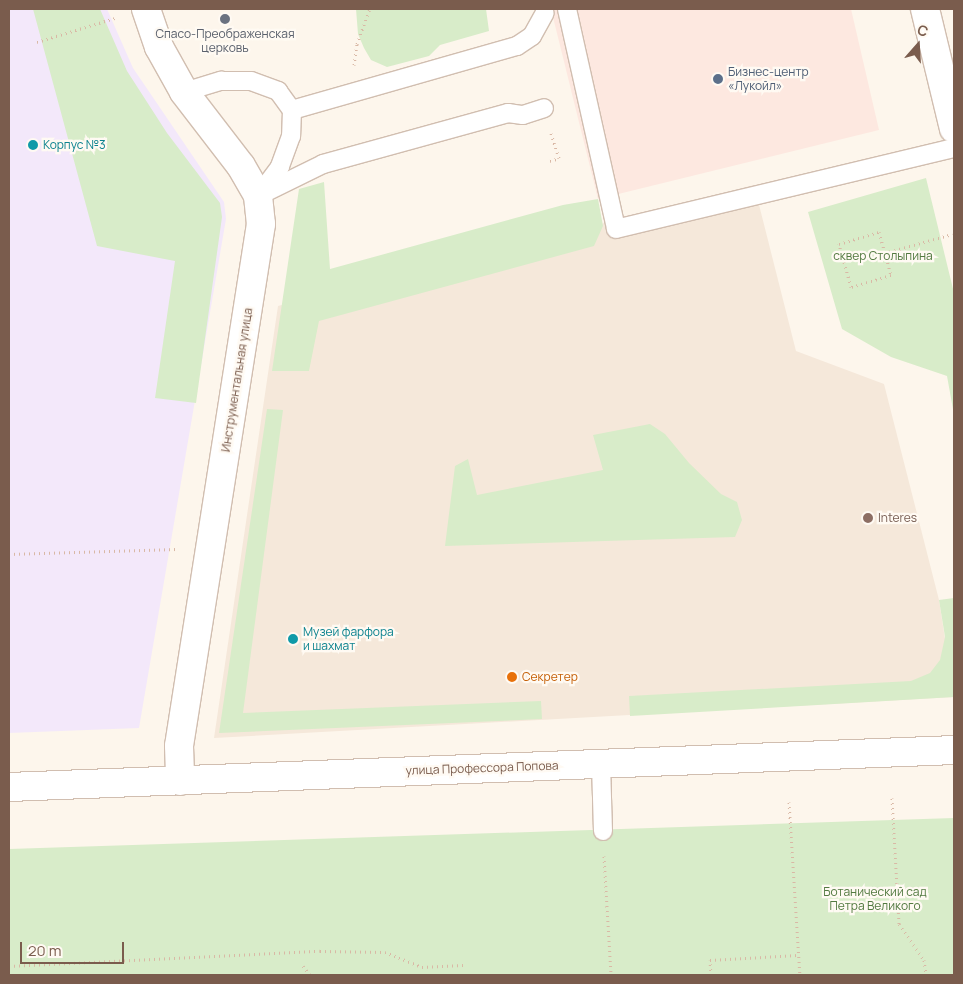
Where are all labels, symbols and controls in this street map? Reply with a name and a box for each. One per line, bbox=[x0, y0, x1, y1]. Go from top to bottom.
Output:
marker: Спасо-Преображенская церковь bbox=[219, 13, 231, 25]
north arrow bbox=[893, 20, 943, 70]
text: С bbox=[915, 20, 931, 41]
place label: Спасо-Преображенская церковь bbox=[155, 27, 295, 55]
place label: Бизнес-центр «Лукойл» bbox=[728, 65, 809, 93]
marker: Бизнес-центр «Лукойл» bbox=[712, 73, 724, 85]
place label: Корпус №3 bbox=[43, 138, 106, 152]
marker: Корпус №3 bbox=[27, 139, 39, 151]
park label: сквер Столыпина bbox=[833, 249, 933, 263]
street label: Инструментальная улица bbox=[218, 307, 256, 453]
place label: Interes bbox=[878, 511, 917, 525]
marker: Interes bbox=[862, 512, 874, 524]
place label: Музей фарфора и шахмат bbox=[303, 625, 394, 653]
marker: Музей фарфора и шахмат bbox=[287, 633, 299, 645]
place label: Секретер bbox=[522, 670, 578, 684]
marker: Секретер bbox=[506, 671, 518, 683]
street label: улица Профессора Попова bbox=[405, 758, 559, 778]
park label: Ботанический сад Петра Великого bbox=[823, 885, 927, 913]
scale bar bbox=[22, 932, 126, 964]
text: 20 m bbox=[28, 940, 61, 961]

